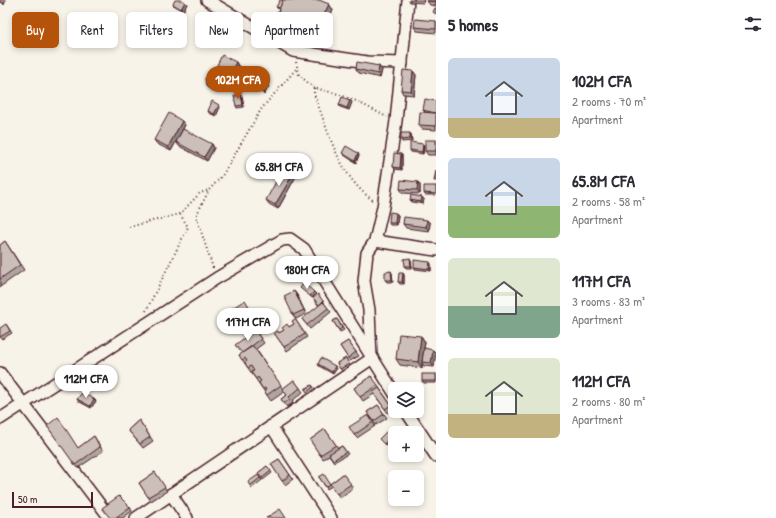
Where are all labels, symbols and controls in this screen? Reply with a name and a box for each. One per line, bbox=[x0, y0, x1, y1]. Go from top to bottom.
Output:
chip: Buy bbox=[12, 12, 59, 48]
chip: Rent bbox=[67, 12, 118, 48]
chip: Filters bbox=[126, 12, 187, 48]
chip: New bbox=[195, 12, 243, 48]
chip: Apartment bbox=[251, 12, 333, 48]
text: 5 homes bbox=[448, 13, 498, 36]
icon: filters bbox=[742, 13, 764, 35]
pin: 102M CFA bbox=[197, 66, 279, 100]
text: 102M CFA bbox=[572, 69, 632, 92]
text: 102M CFA bbox=[215, 70, 261, 88]
icon: home bbox=[480, 74, 528, 122]
text: 2 rooms · 70 m² bbox=[572, 92, 646, 110]
text: Apartment bbox=[572, 110, 623, 128]
pin: 65.8M CFA bbox=[233, 153, 325, 187]
text: 65.8M CFA bbox=[255, 157, 303, 175]
text: 65.8M CFA bbox=[572, 169, 635, 192]
icon: home bbox=[480, 174, 528, 222]
text: 2 rooms · 58 m² bbox=[572, 192, 645, 210]
text: Apartment bbox=[572, 210, 623, 228]
pin: 180M CFA bbox=[266, 256, 348, 290]
text: 180M CFA bbox=[284, 260, 330, 278]
text: 117M CFA bbox=[572, 269, 631, 292]
icon: home bbox=[480, 274, 528, 322]
text: 3 rooms · 83 m² bbox=[572, 292, 645, 310]
pin: 117M CFA bbox=[207, 308, 289, 342]
text: Apartment bbox=[572, 310, 623, 328]
text: 117M CFA bbox=[226, 312, 270, 330]
pin: 112M CFA bbox=[45, 365, 127, 399]
text: 112M CFA bbox=[64, 369, 108, 387]
text: 112M CFA bbox=[572, 369, 630, 392]
icon: home bbox=[480, 374, 528, 422]
map controls bbox=[388, 382, 424, 506]
button: layers bbox=[388, 382, 424, 418]
text: 2 rooms · 80 m² bbox=[572, 392, 645, 410]
text: Apartment bbox=[572, 410, 623, 428]
button: + bbox=[388, 426, 424, 462]
button: − bbox=[388, 470, 424, 506]
scale bar bbox=[12, 490, 93, 509]
text: 50 m bbox=[18, 492, 38, 506]

